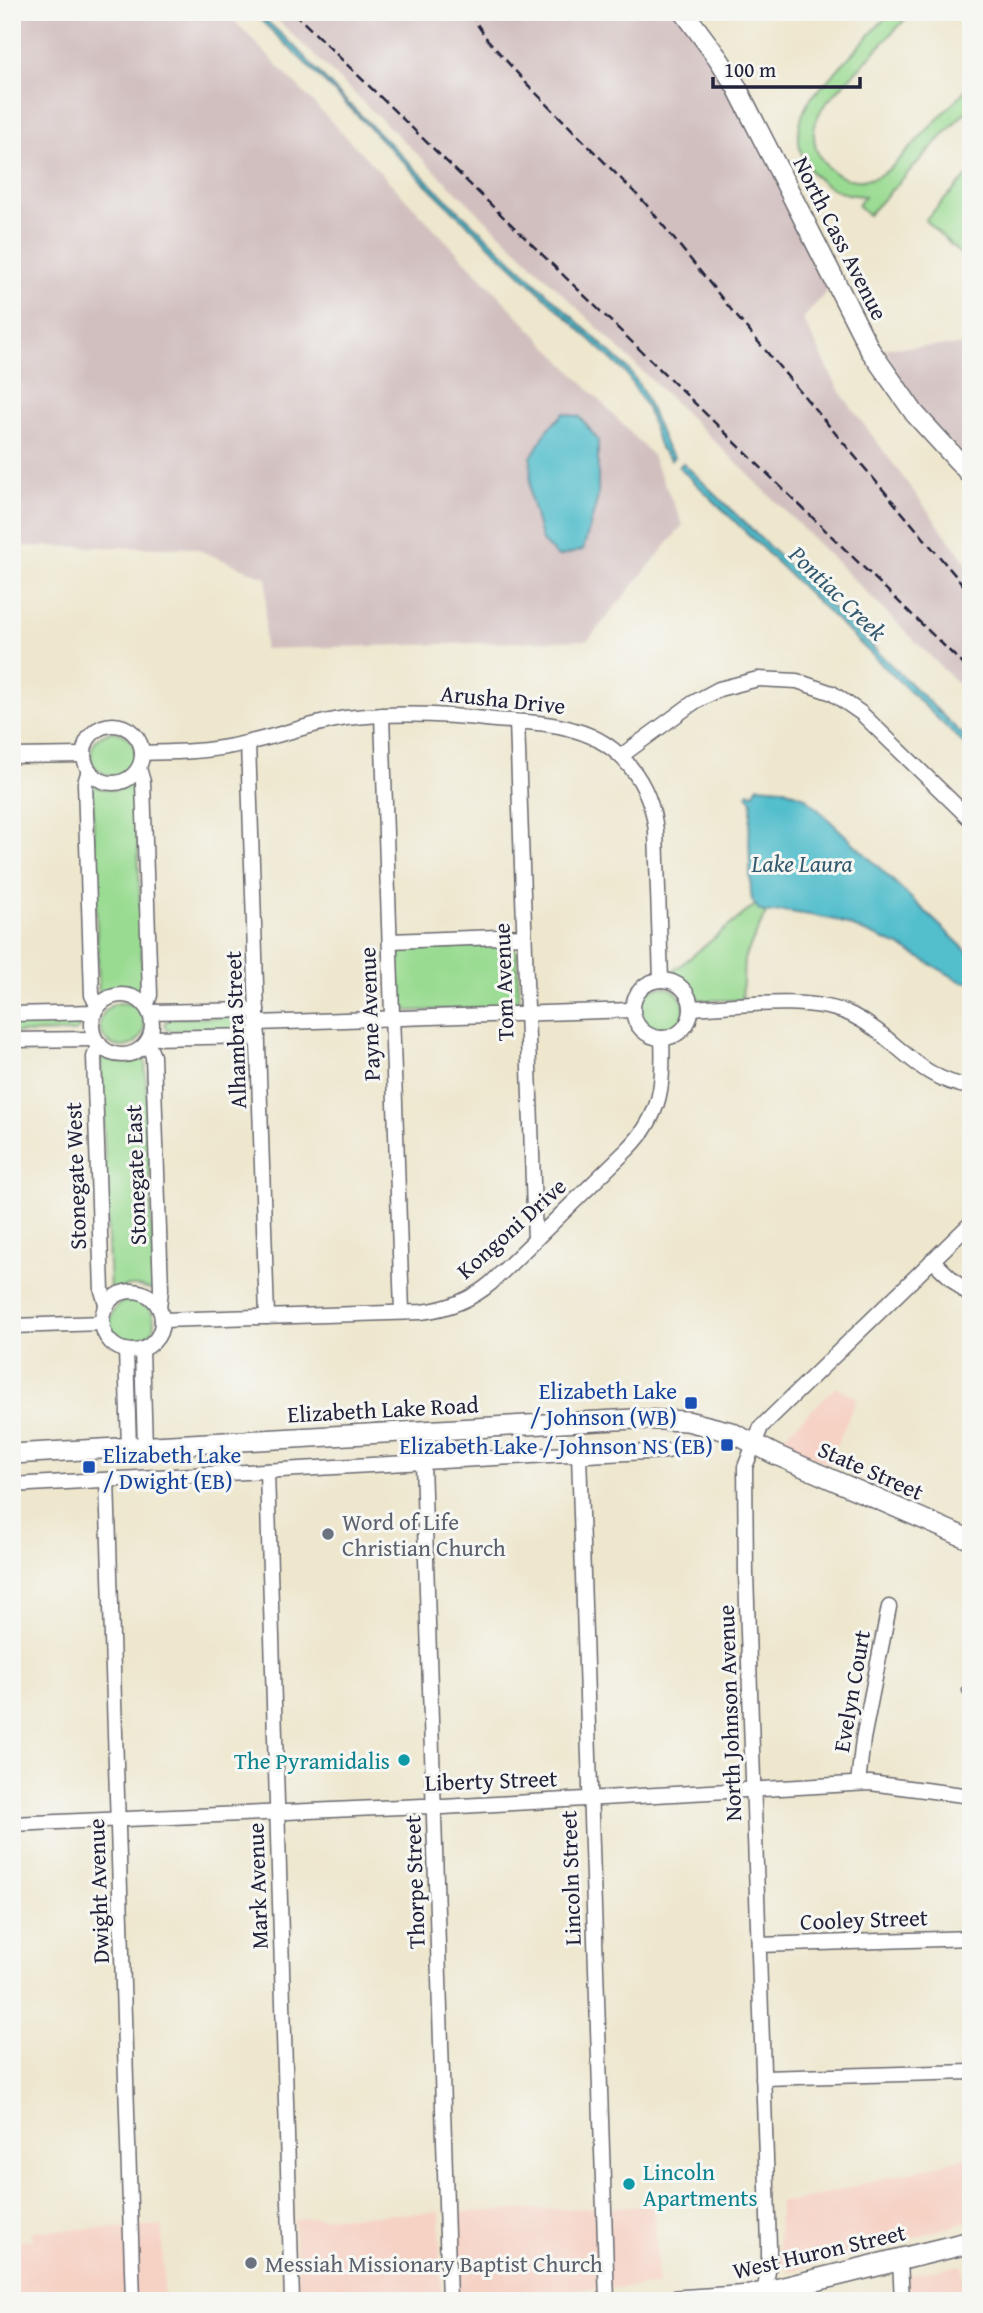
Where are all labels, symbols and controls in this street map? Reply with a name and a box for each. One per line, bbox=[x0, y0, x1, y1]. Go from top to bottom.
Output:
scale bar bbox=[713, 46, 860, 90]
text: 100 m bbox=[724, 54, 776, 85]
street label: North Cass Avenue bbox=[785, 150, 897, 326]
water label: Pontiac Creek bbox=[781, 537, 895, 649]
street label: Arusha Drive bbox=[439, 676, 567, 722]
water label: Lake Laura bbox=[750, 846, 853, 881]
street label: Tom Avenue bbox=[484, 922, 522, 1042]
street label: Payne Avenue bbox=[350, 946, 388, 1082]
street label: Alhambra Street bbox=[216, 950, 254, 1110]
street label: Stonegate West bbox=[56, 1102, 94, 1250]
street label: Stonegate East bbox=[116, 1104, 154, 1246]
street label: Kongoni Drive bbox=[449, 1170, 573, 1286]
place label: Elizabeth Lake / Johnson (WB) bbox=[530, 1374, 677, 1433]
street label: Elizabeth Lake Road bbox=[286, 1387, 480, 1430]
marker: Elizabeth Lake / Johnson (WB) bbox=[683, 1395, 699, 1411]
place label: Elizabeth Lake / Johnson NS (EB) bbox=[399, 1429, 713, 1462]
street label: State Street bbox=[813, 1432, 929, 1508]
marker: Elizabeth Lake / Johnson NS (EB) bbox=[719, 1437, 735, 1453]
place label: Elizabeth Lake / Dwight (EB) bbox=[103, 1438, 241, 1497]
marker: Elizabeth Lake / Dwight (EB) bbox=[81, 1459, 97, 1475]
place label: Word of Life Christian Church bbox=[342, 1505, 506, 1564]
marker: Word of Life Christian Church bbox=[320, 1526, 336, 1542]
street label: North Johnson Avenue bbox=[709, 1604, 749, 1822]
street label: Evelyn Court bbox=[824, 1627, 878, 1755]
place label: The Pyramidalis bbox=[234, 1744, 390, 1777]
marker: The Pyramidalis bbox=[396, 1752, 412, 1768]
street label: Liberty Street bbox=[424, 1761, 558, 1799]
street label: Lincoln Street bbox=[551, 1810, 589, 1946]
street label: Thorpe Street bbox=[395, 1815, 433, 1949]
street label: Dwight Avenue bbox=[79, 1818, 117, 1964]
street label: Mark Avenue bbox=[238, 1822, 276, 1950]
street label: Cooley Street bbox=[799, 1900, 929, 1938]
place label: Lincoln Apartments bbox=[643, 2155, 758, 2214]
marker: Lincoln Apartments bbox=[621, 2176, 637, 2192]
street label: West Huron Street bbox=[729, 2215, 909, 2287]
place label: Messiah Missionary Baptist Church bbox=[265, 2247, 603, 2280]
marker: Messiah Missionary Baptist Church bbox=[243, 2255, 259, 2271]

